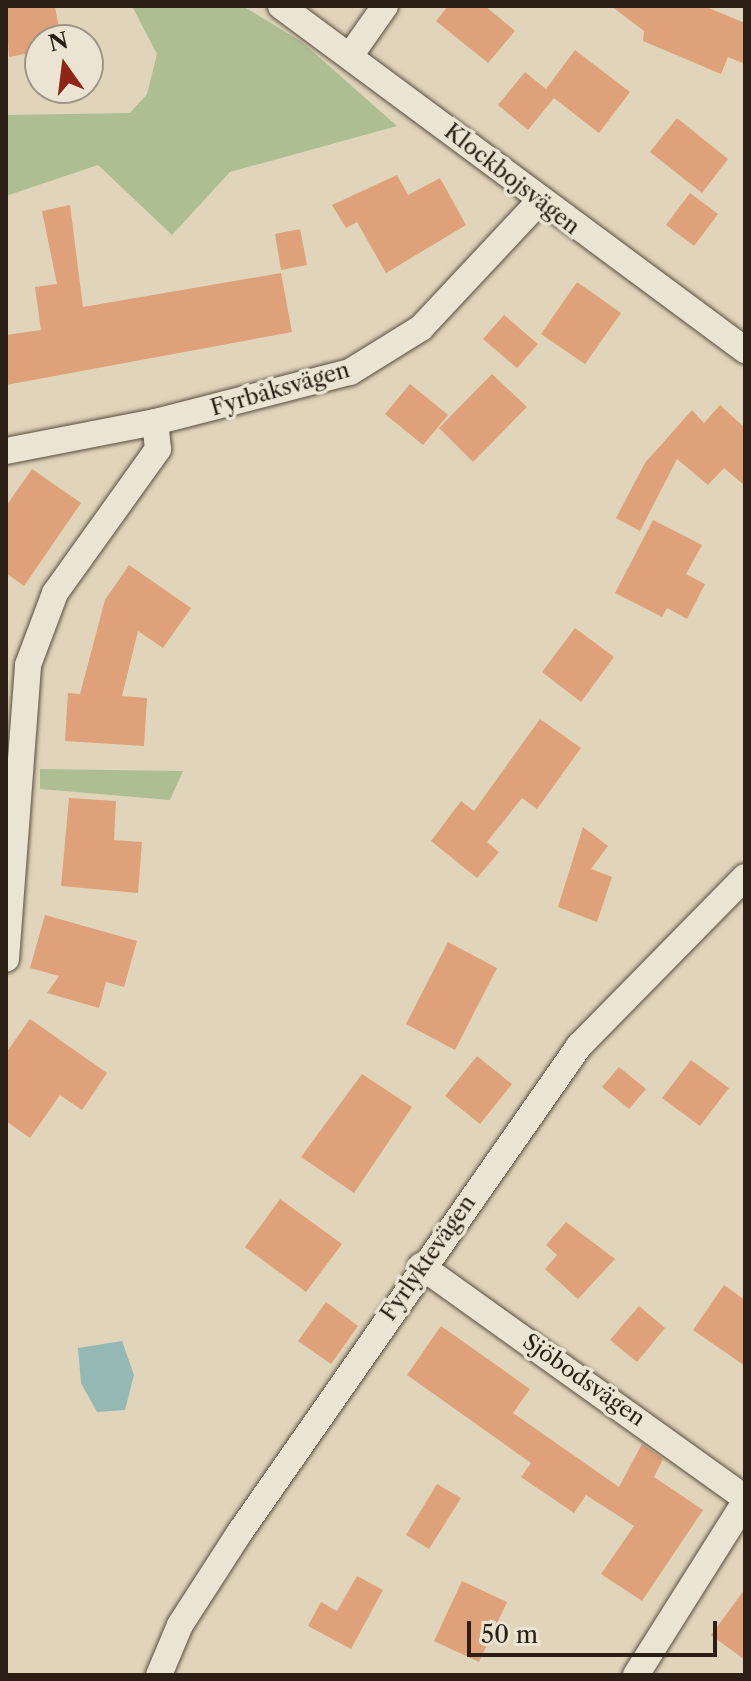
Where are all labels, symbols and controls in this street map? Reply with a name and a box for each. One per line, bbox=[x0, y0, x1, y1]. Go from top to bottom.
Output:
north arrow bbox=[24, 24, 104, 104]
text: N bbox=[46, 27, 71, 58]
street label: Klockbojsvägen bbox=[439, 118, 585, 240]
street label: Fyrbåksvägen bbox=[207, 357, 353, 421]
street label: Fyrlyktevägen bbox=[375, 1190, 481, 1326]
street label: Sjöbodsvägen bbox=[518, 1328, 650, 1432]
scale bar bbox=[471, 1605, 721, 1655]
text: 50 m bbox=[481, 1620, 538, 1649]

